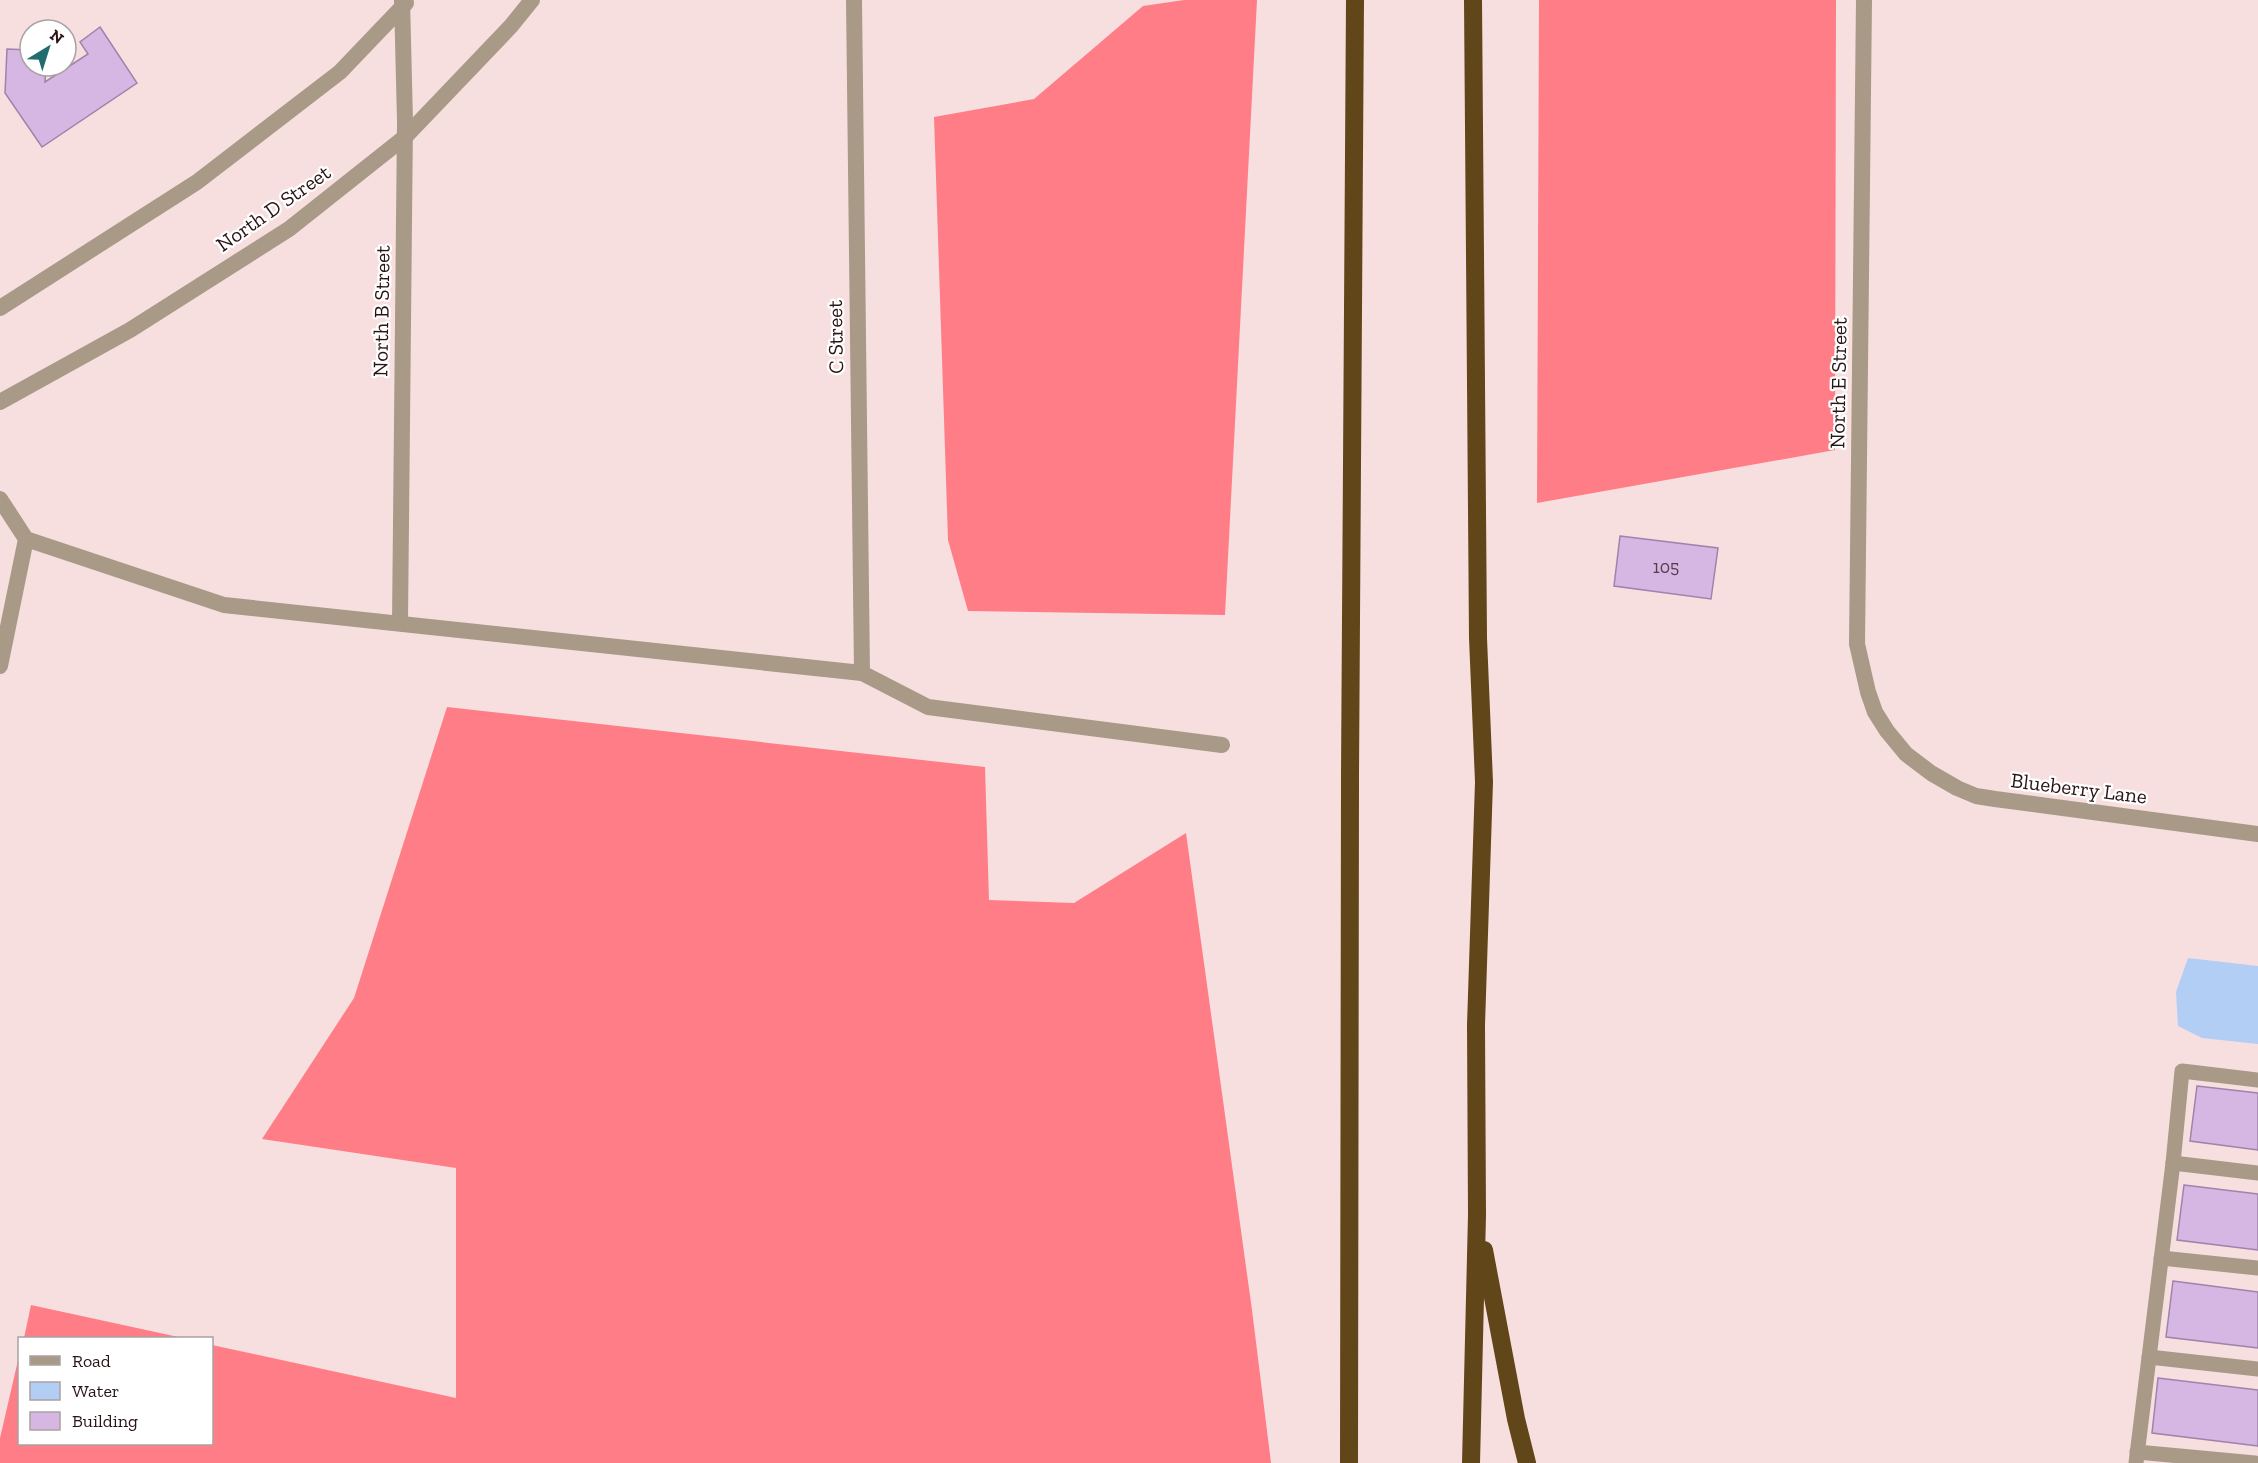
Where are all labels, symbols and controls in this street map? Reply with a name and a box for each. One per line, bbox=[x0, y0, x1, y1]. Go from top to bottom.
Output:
north arrow bbox=[18, 18, 78, 78]
text: N bbox=[46, 25, 68, 48]
street label: North D Street bbox=[211, 159, 335, 257]
street label: North B Street bbox=[367, 245, 395, 377]
street label: C Street bbox=[822, 300, 848, 374]
street label: North E Street bbox=[1824, 317, 1852, 449]
house number: 105 bbox=[1653, 556, 1679, 578]
street label: Blueberry Lane bbox=[2009, 767, 2149, 809]
legend bbox=[18, 1337, 213, 1445]
text: Road bbox=[72, 1350, 111, 1372]
text: Water bbox=[72, 1380, 119, 1402]
text: Building bbox=[72, 1410, 138, 1432]

